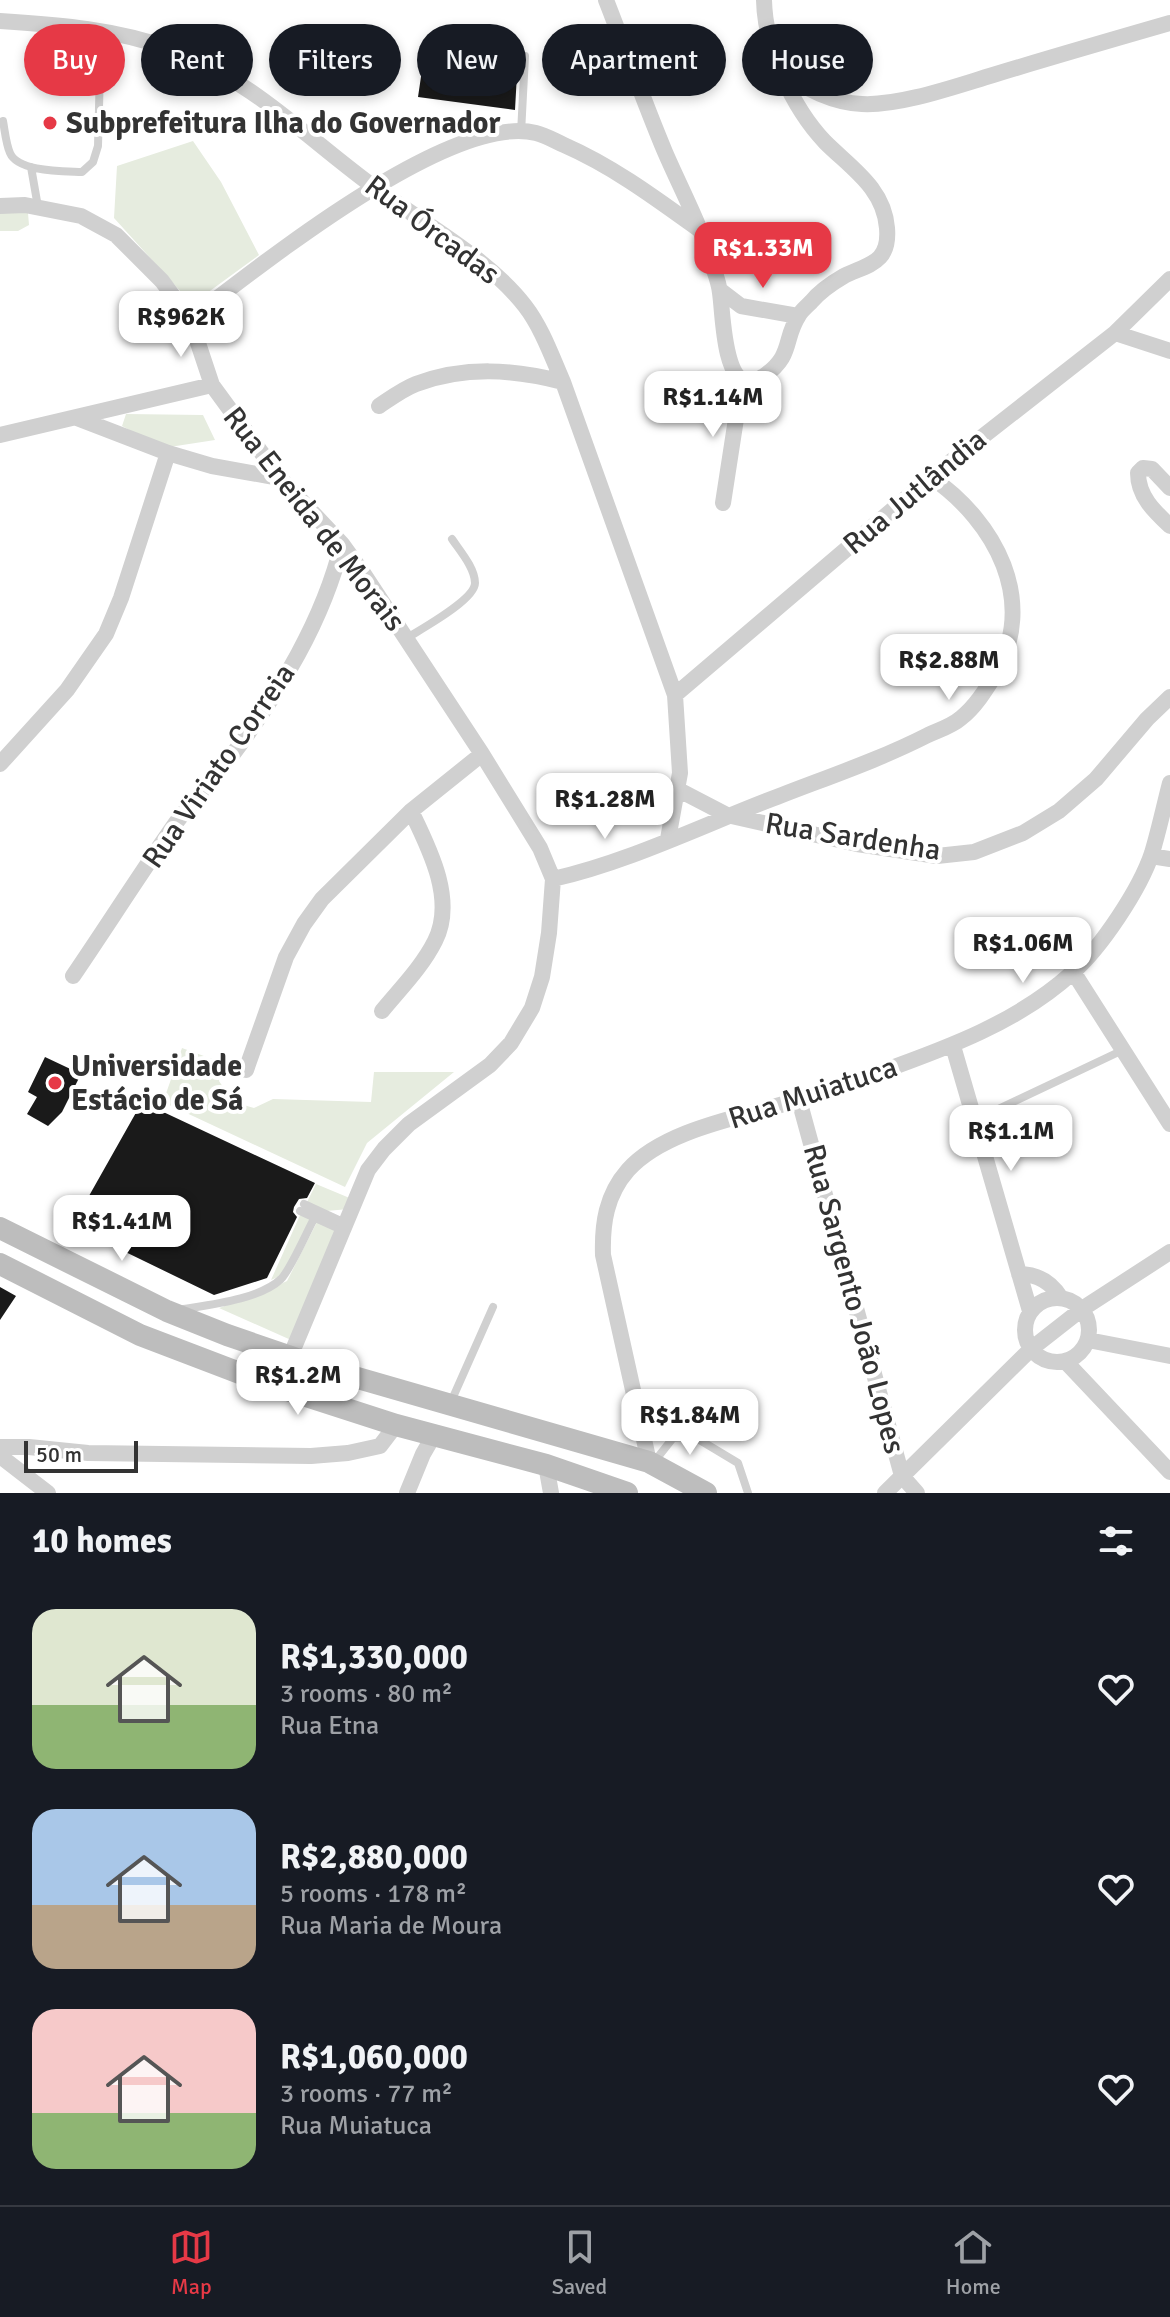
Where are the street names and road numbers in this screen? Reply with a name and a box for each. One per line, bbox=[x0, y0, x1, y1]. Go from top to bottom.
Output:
street label: Rua Órcadas bbox=[357, 167, 507, 293]
street label: Rua Eneida de Morais bbox=[215, 399, 413, 639]
street label: Rua Jutlândia bbox=[836, 421, 994, 563]
street label: Rua Viriato Correia bbox=[135, 657, 303, 875]
street label: Rua Sardenha bbox=[763, 805, 943, 869]
street label: Rua Muiatuca bbox=[724, 1048, 902, 1138]
street label: Rua Sargento João Lopes bbox=[795, 1140, 913, 1458]

